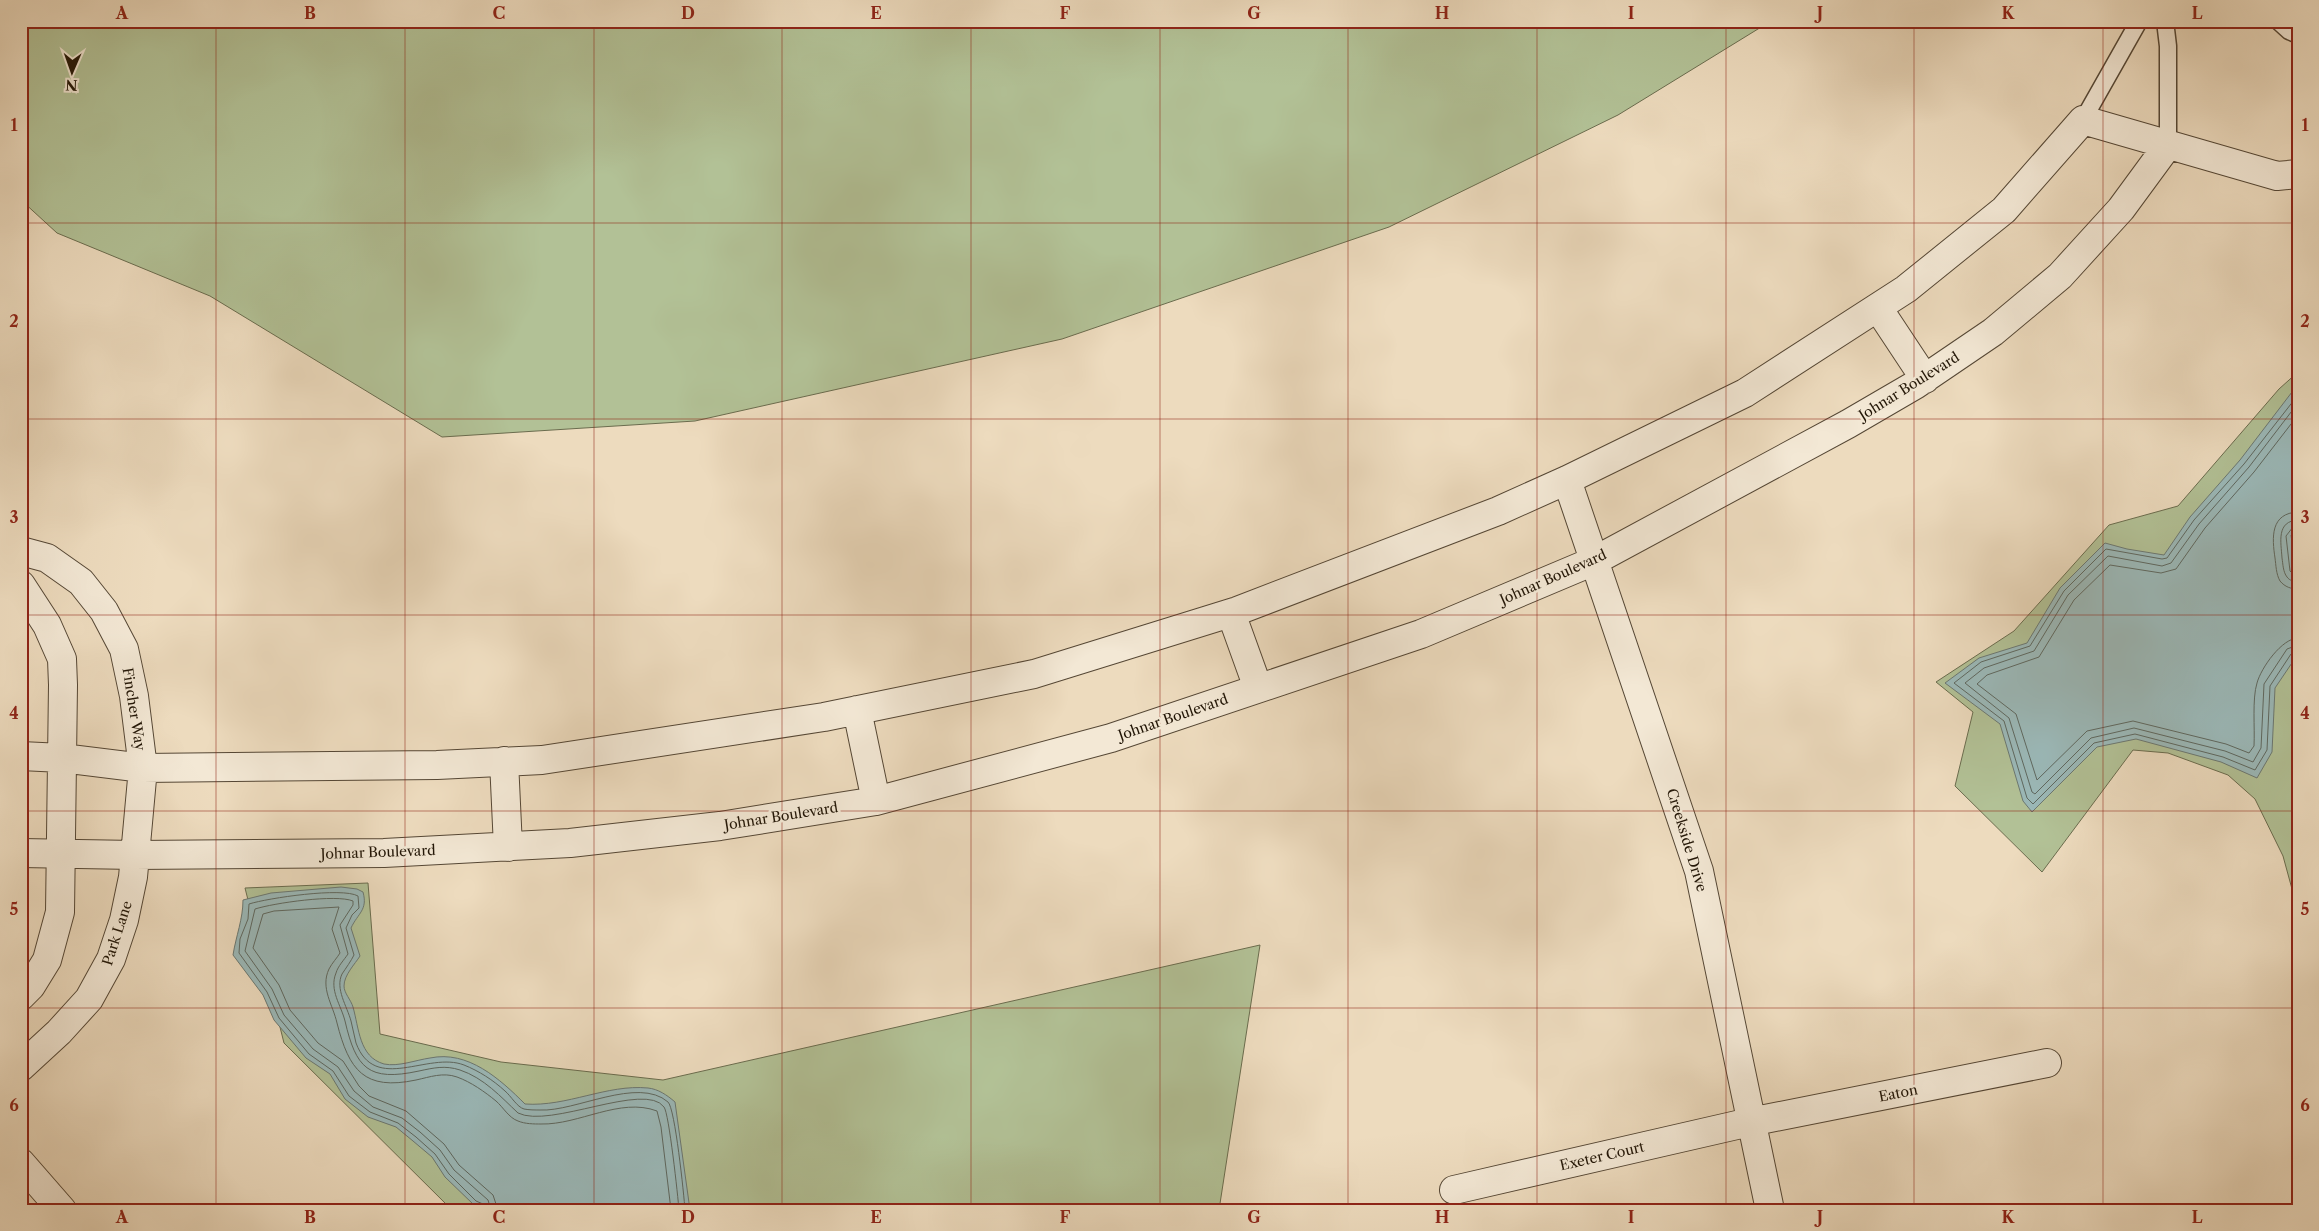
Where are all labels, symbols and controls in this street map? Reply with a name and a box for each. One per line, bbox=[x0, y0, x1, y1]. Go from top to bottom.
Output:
text: A bbox=[115, 3, 129, 23]
text: B bbox=[304, 3, 316, 23]
text: C bbox=[493, 3, 505, 23]
text: D bbox=[681, 3, 695, 23]
text: E bbox=[870, 3, 882, 23]
text: F bbox=[1060, 3, 1071, 23]
text: G bbox=[1247, 3, 1261, 23]
text: H bbox=[1435, 3, 1449, 23]
text: I bbox=[1628, 3, 1635, 23]
text: J bbox=[1814, 3, 1823, 23]
text: K bbox=[2002, 3, 2016, 23]
text: L bbox=[2191, 3, 2203, 23]
north arrow bbox=[48, 48, 98, 98]
text: N bbox=[65, 76, 78, 94]
text: 1 bbox=[10, 115, 18, 135]
text: 1 bbox=[2301, 115, 2309, 135]
text: 2 bbox=[9, 311, 19, 331]
text: 2 bbox=[2300, 311, 2310, 331]
street label: Johnar Boulevard bbox=[1854, 348, 1963, 425]
text: 3 bbox=[9, 507, 19, 527]
text: 3 bbox=[2300, 507, 2310, 527]
street label: Johnar Boulevard bbox=[1495, 545, 1610, 609]
street label: Fincher Way bbox=[119, 666, 149, 752]
street label: Johnar Boulevard bbox=[1114, 690, 1231, 745]
text: 4 bbox=[9, 703, 19, 723]
text: 4 bbox=[2300, 703, 2310, 723]
street label: Creekside Drive bbox=[1663, 786, 1711, 894]
street label: Johnar Boulevard bbox=[721, 798, 840, 834]
street label: Johnar Boulevard bbox=[318, 841, 436, 863]
street label: Park Lane bbox=[98, 898, 136, 968]
text: 5 bbox=[10, 899, 19, 919]
text: 5 bbox=[2301, 899, 2310, 919]
street label: Eaton bbox=[1877, 1080, 1919, 1106]
text: 6 bbox=[9, 1095, 19, 1115]
text: 6 bbox=[2300, 1095, 2310, 1115]
street label: Exeter Court bbox=[1558, 1138, 1646, 1174]
text: A bbox=[115, 1207, 129, 1227]
text: B bbox=[304, 1207, 316, 1227]
text: C bbox=[493, 1207, 505, 1227]
text: D bbox=[681, 1207, 695, 1227]
text: E bbox=[870, 1207, 882, 1227]
text: F bbox=[1060, 1207, 1071, 1227]
text: G bbox=[1247, 1207, 1261, 1227]
text: H bbox=[1435, 1207, 1449, 1227]
text: I bbox=[1628, 1207, 1635, 1227]
text: J bbox=[1814, 1207, 1823, 1227]
text: K bbox=[2002, 1207, 2016, 1227]
text: L bbox=[2191, 1207, 2203, 1227]

